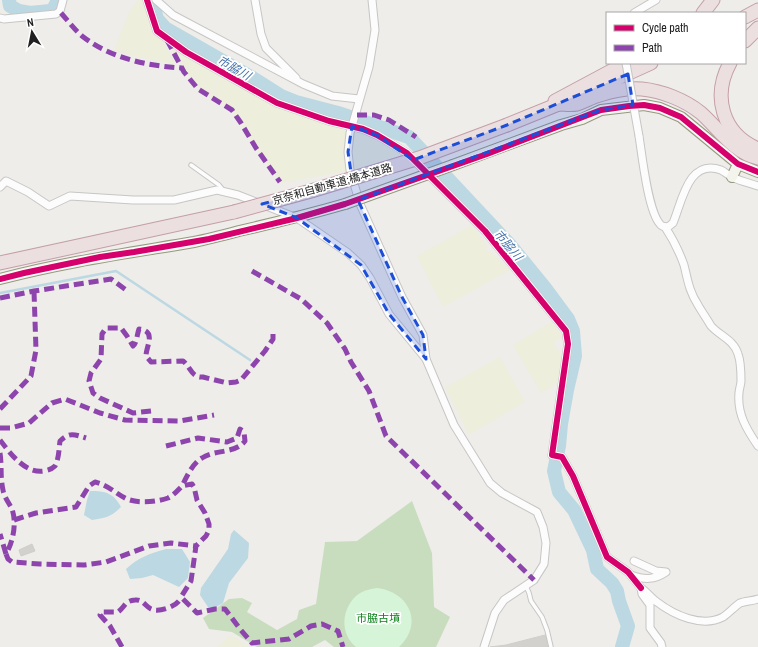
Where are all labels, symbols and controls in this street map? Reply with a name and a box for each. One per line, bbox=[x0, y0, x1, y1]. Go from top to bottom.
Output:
north arrow bbox=[12, 12, 52, 52]
legend bbox=[606, 12, 746, 64]
text: N bbox=[26, 15, 35, 30]
text: Cycle path bbox=[642, 20, 689, 36]
text: Path bbox=[642, 40, 662, 56]
water label: 市脇川 bbox=[214, 52, 255, 85]
street label: 京奈和自動車道;橋本道路 bbox=[271, 160, 393, 208]
water label: 市脇川 bbox=[490, 226, 527, 265]
park label: 市脇古墳 bbox=[356, 611, 400, 625]

